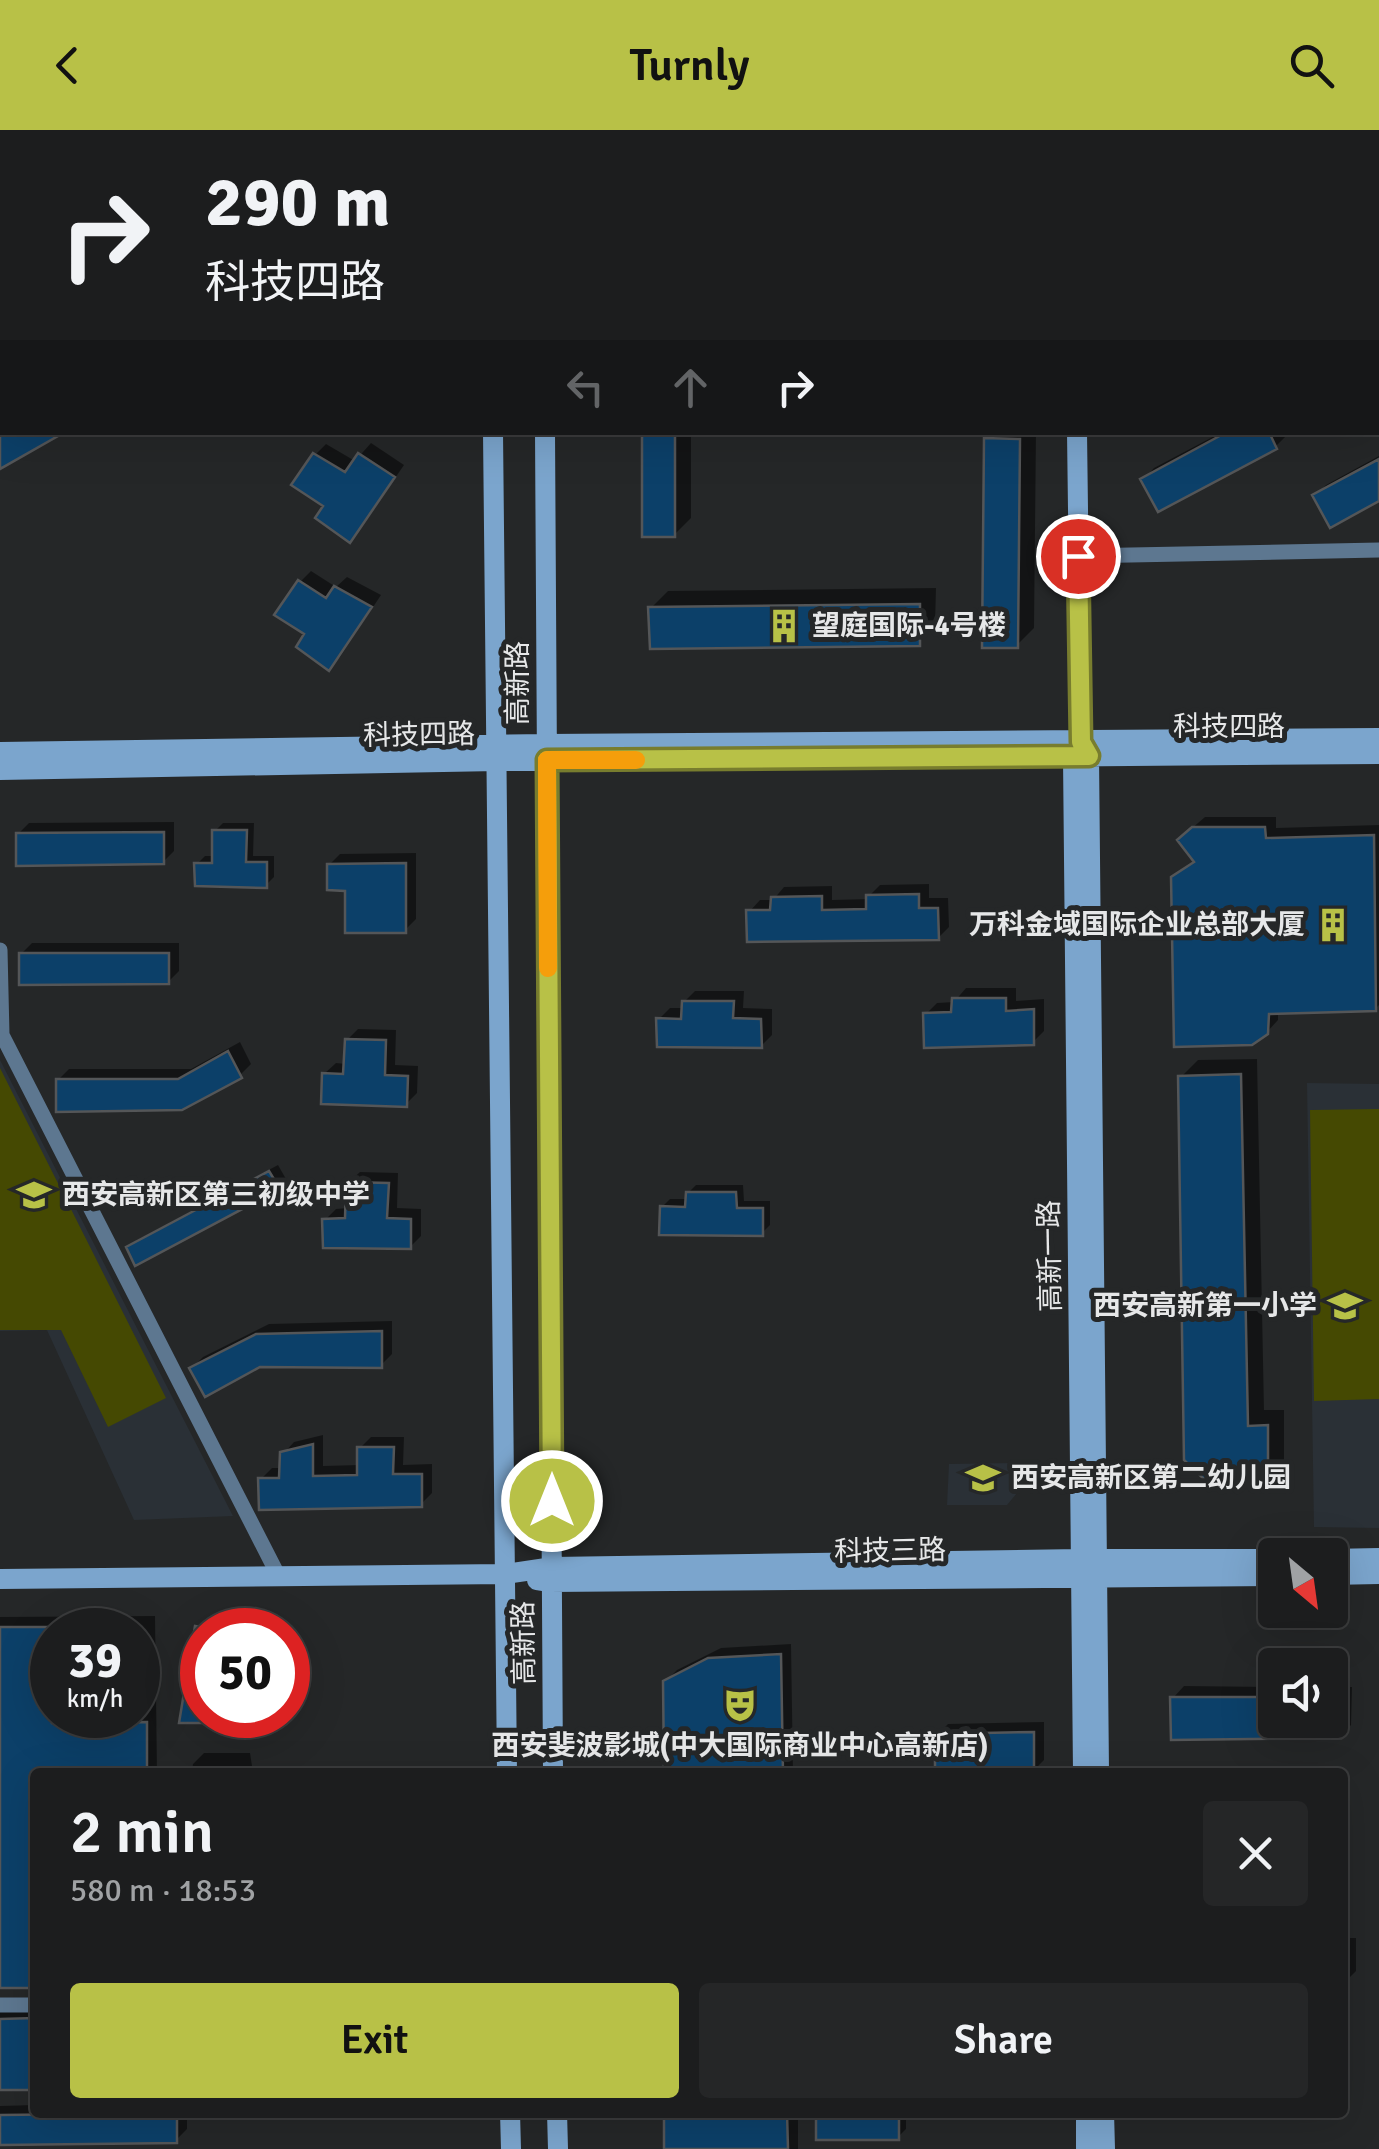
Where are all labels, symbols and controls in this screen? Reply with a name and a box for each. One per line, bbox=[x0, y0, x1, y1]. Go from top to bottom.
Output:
icon: back bbox=[40, 38, 95, 93]
text: Turnly bbox=[629, 38, 750, 93]
icon: search bbox=[1284, 38, 1339, 93]
text: 290 m bbox=[205, 159, 390, 245]
icon: right bbox=[40, 170, 170, 300]
text: 科技四路 bbox=[205, 255, 385, 310]
icon: left bbox=[558, 360, 613, 415]
icon: ahead bbox=[663, 360, 718, 415]
icon: right bbox=[768, 360, 823, 415]
pin bbox=[1036, 514, 1121, 599]
icon: arrive bbox=[1051, 529, 1106, 584]
building icon: 望庭国际-4号楼 bbox=[765, 607, 803, 645]
place label: 望庭国际-4号楼 bbox=[812, 609, 1006, 643]
street label: 高新路 bbox=[501, 641, 535, 725]
street label: 科技四路 bbox=[1173, 710, 1285, 744]
street label: 科技四路 bbox=[363, 717, 475, 753]
building icon: 万科金域国际企业总部大厦 bbox=[1314, 906, 1352, 944]
place label: 万科金域国际企业总部大厦 bbox=[969, 908, 1305, 942]
school or university icon: 西安高新区第三初级中学 bbox=[15, 1176, 53, 1214]
place label: 西安高新区第三初级中学 bbox=[62, 1178, 370, 1212]
street label: 高新一路 bbox=[1032, 1200, 1068, 1312]
school or university icon: 西安高新第一小学 bbox=[1326, 1287, 1364, 1325]
place label: 西安高新第一小学 bbox=[1093, 1289, 1317, 1323]
position arrow bbox=[500, 1449, 604, 1553]
school or university icon: 西安高新区第二幼儿园 bbox=[964, 1459, 1002, 1497]
place label: 西安高新区第二幼儿园 bbox=[1011, 1461, 1291, 1495]
street label: 科技三路 bbox=[834, 1533, 946, 1569]
north arrow bbox=[1258, 1538, 1348, 1628]
map controls bbox=[1258, 1538, 1348, 1738]
street label: 高新路 bbox=[506, 1601, 542, 1685]
speed limit sign: 50 bbox=[180, 1608, 310, 1738]
text: 39 bbox=[68, 1630, 122, 1692]
button: sound bbox=[1258, 1648, 1348, 1738]
text: km/h bbox=[67, 1683, 123, 1714]
theatre icon: 西安斐波影城(中大国际商业中心高新店) bbox=[721, 1686, 759, 1724]
place label: 西安斐波影城(中大国际商业中心高新店) bbox=[491, 1729, 989, 1763]
text: 2 min bbox=[70, 1796, 214, 1870]
button: close bbox=[1203, 1801, 1308, 1906]
text: 580 m · 18:53 bbox=[70, 1871, 256, 1910]
button: Exit bbox=[70, 1983, 679, 2098]
button: Share bbox=[699, 1983, 1308, 2098]

